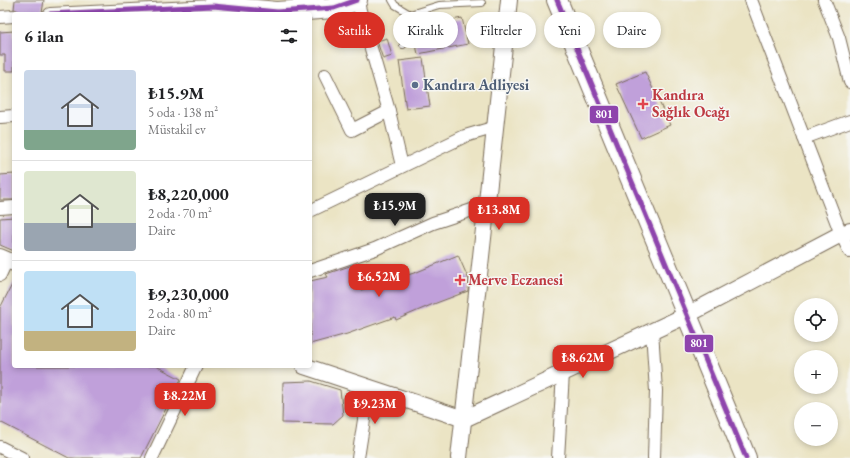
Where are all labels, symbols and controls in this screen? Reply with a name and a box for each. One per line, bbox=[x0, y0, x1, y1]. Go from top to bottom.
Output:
chip: Satılık bbox=[324, 12, 385, 48]
chip: Kiralık bbox=[393, 12, 458, 48]
chip: Filtreler bbox=[466, 12, 536, 48]
chip: Yeni bbox=[544, 12, 595, 48]
chip: Daire bbox=[603, 12, 661, 48]
text: 6 ilan bbox=[24, 25, 64, 47]
icon: filters bbox=[278, 25, 300, 47]
place label: Kandıra Adliyesi bbox=[423, 75, 530, 94]
marker: Kandıra Adliyesi bbox=[410, 80, 420, 90]
text: ₺15.9M bbox=[148, 82, 204, 104]
place label: Kandıra Sağlık Ocağı bbox=[652, 85, 730, 121]
icon: home bbox=[56, 86, 104, 134]
marker: Kandıra Sağlık Ocağı bbox=[637, 98, 649, 110]
text: 5 oda · 138 m² bbox=[148, 104, 218, 121]
line badge: 801 bbox=[589, 105, 619, 124]
text: 801 bbox=[595, 107, 613, 121]
text: Müstakil ev bbox=[148, 121, 206, 138]
text: ₺8,220,000 bbox=[148, 183, 229, 205]
icon: home bbox=[56, 187, 104, 235]
pin: ₺15.9M bbox=[362, 193, 428, 227]
text: ₺15.9M bbox=[374, 197, 416, 214]
pin: ₺13.8M bbox=[466, 197, 532, 231]
text: ₺13.8M bbox=[478, 201, 520, 218]
text: 2 oda · 70 m² bbox=[148, 205, 212, 222]
text: Daire bbox=[148, 222, 176, 239]
pin: ₺6.52M bbox=[346, 264, 412, 298]
text: ₺6.52M bbox=[358, 268, 400, 285]
place label: Merve Eczanesi bbox=[468, 270, 564, 289]
marker: Merve Eczanesi bbox=[455, 275, 465, 285]
text: ₺9,230,000 bbox=[148, 283, 229, 305]
icon: home bbox=[56, 287, 104, 335]
map controls bbox=[794, 298, 838, 446]
button: locate bbox=[794, 298, 838, 342]
text: 2 oda · 80 m² bbox=[148, 305, 212, 322]
text: Daire bbox=[148, 322, 176, 339]
line badge: 801 bbox=[684, 334, 714, 353]
text: 801 bbox=[690, 336, 708, 350]
pin: ₺8.62M bbox=[550, 345, 616, 379]
text: ₺8.62M bbox=[562, 349, 604, 366]
button: + bbox=[794, 350, 838, 394]
pin: ₺8.22M bbox=[152, 383, 218, 417]
text: ₺8.22M bbox=[164, 387, 206, 404]
pin: ₺9.23M bbox=[342, 391, 408, 425]
text: ₺9.23M bbox=[354, 395, 396, 412]
button: − bbox=[794, 402, 838, 446]

